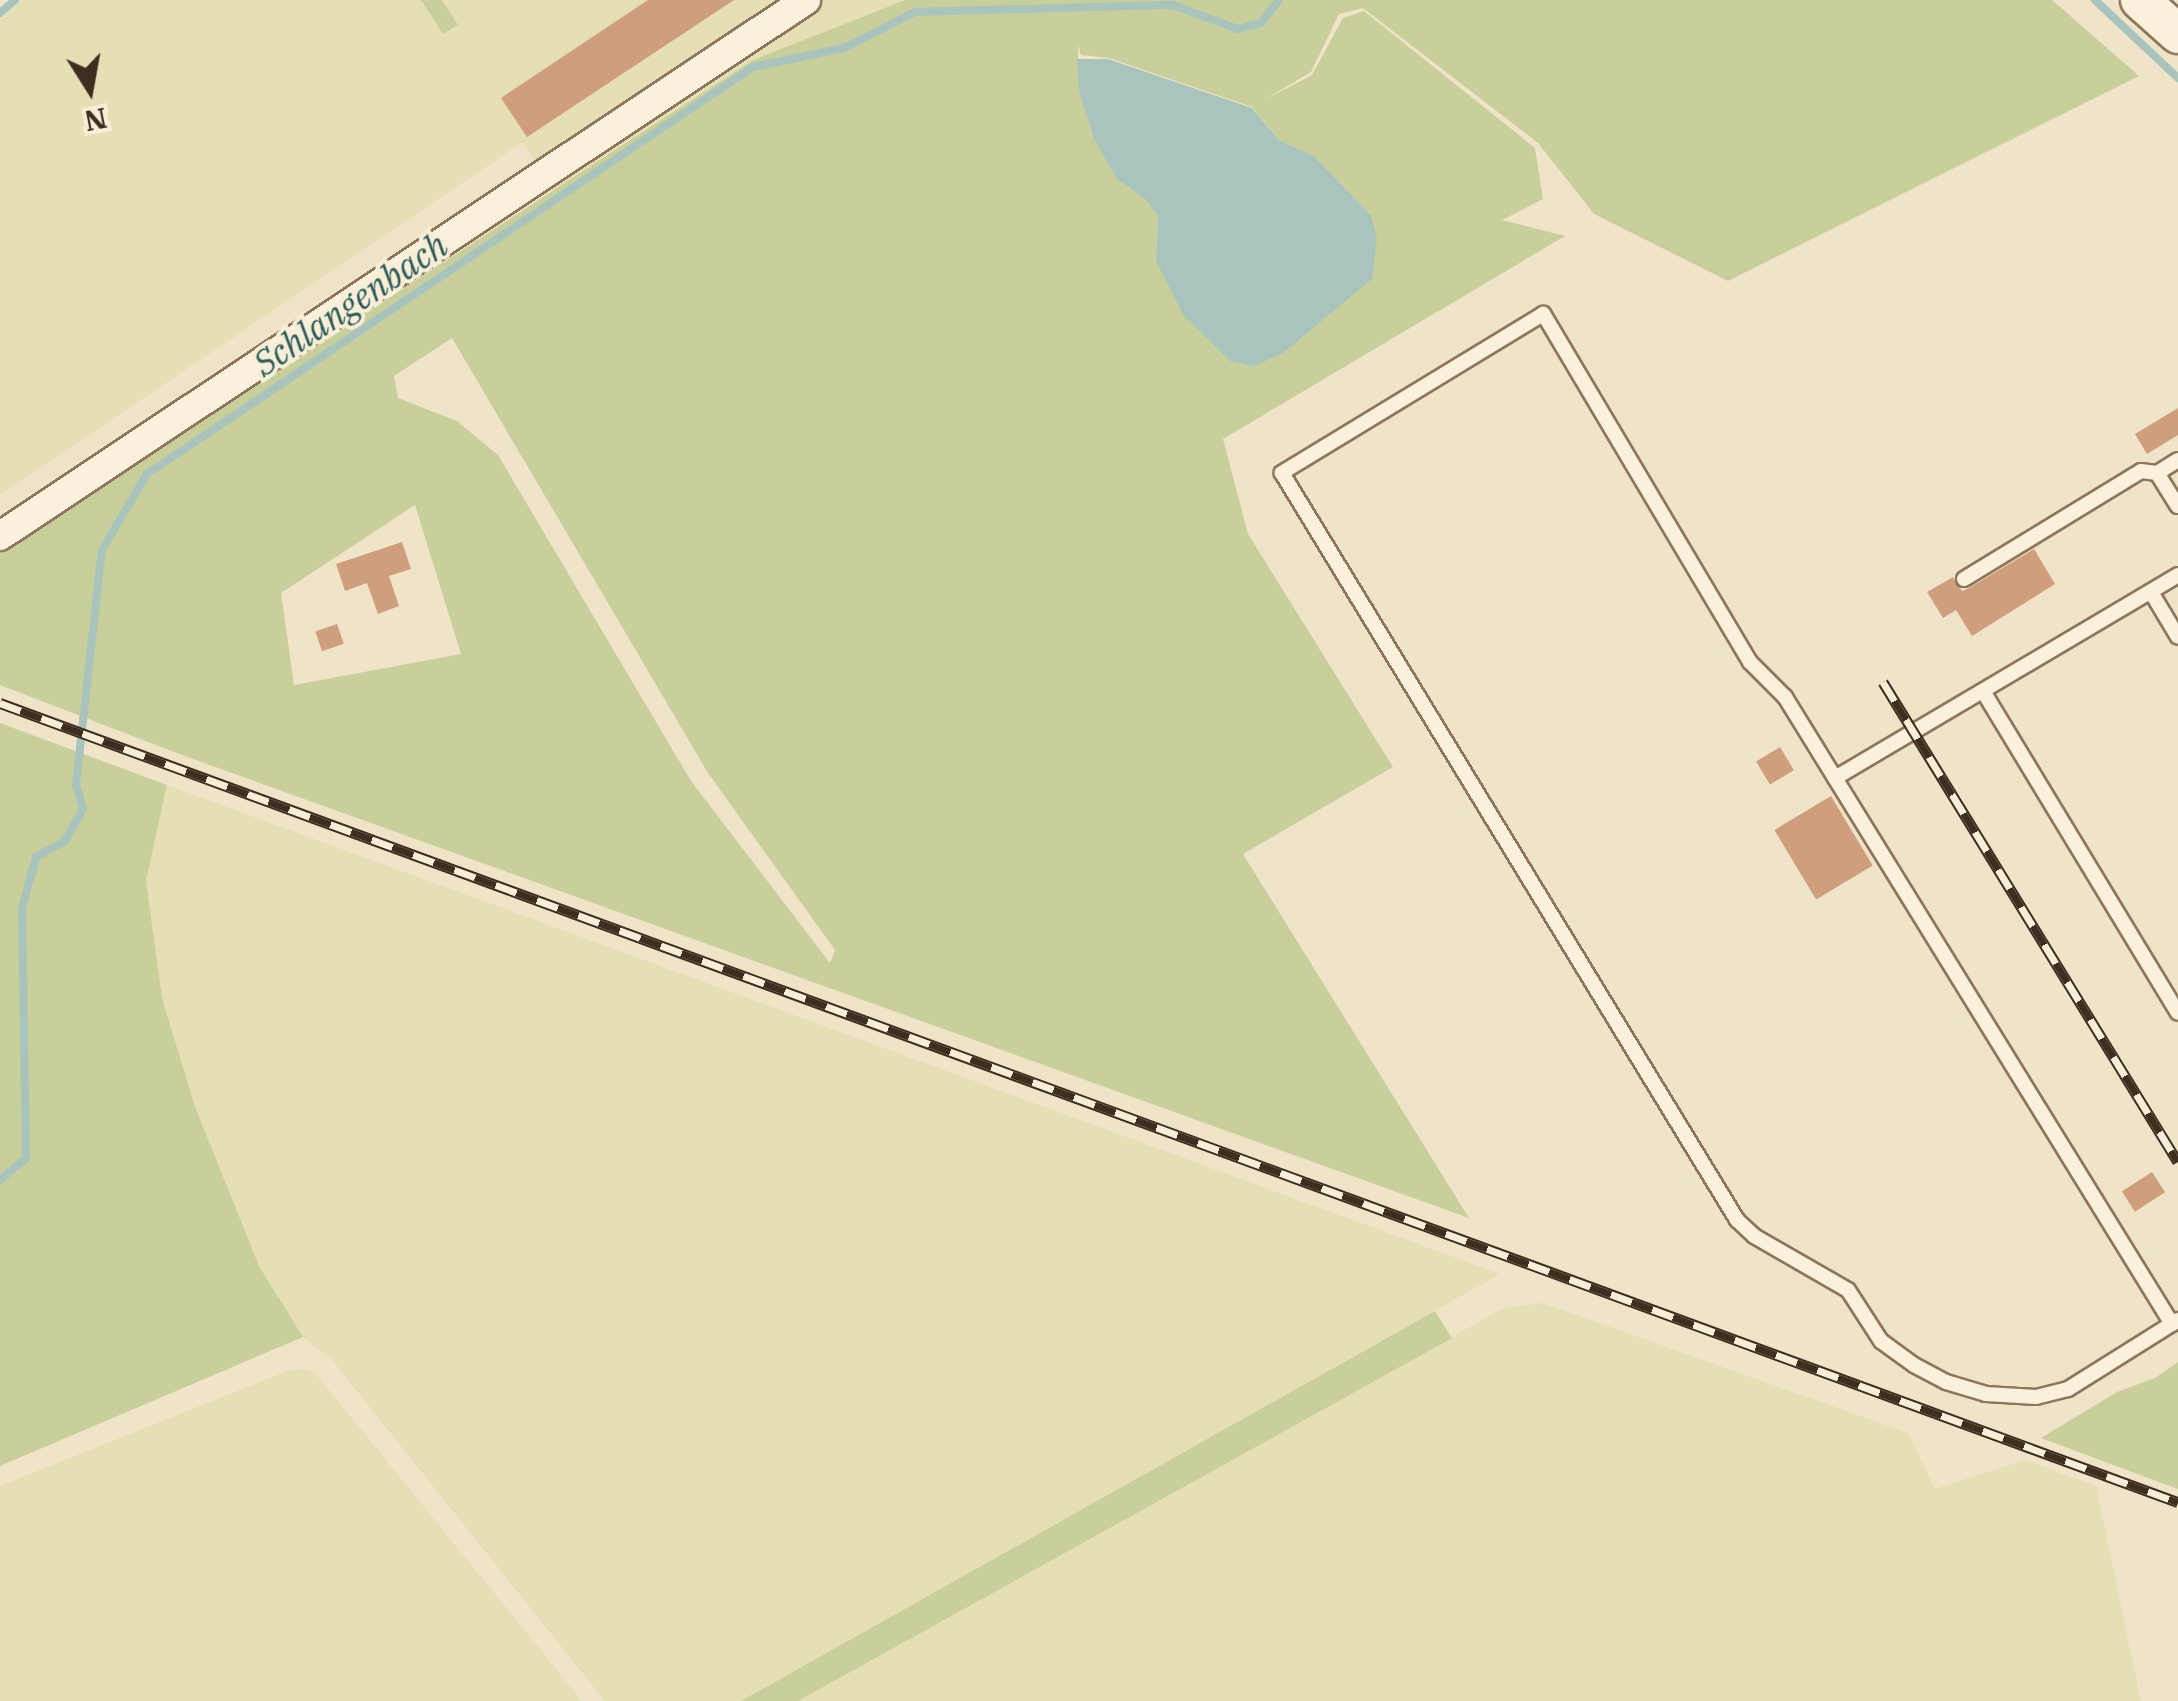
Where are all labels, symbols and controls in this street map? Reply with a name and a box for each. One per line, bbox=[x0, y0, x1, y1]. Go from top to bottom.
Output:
north arrow bbox=[40, 40, 140, 140]
text: N bbox=[81, 100, 110, 140]
water label: Schlangenbach bbox=[245, 224, 455, 384]

